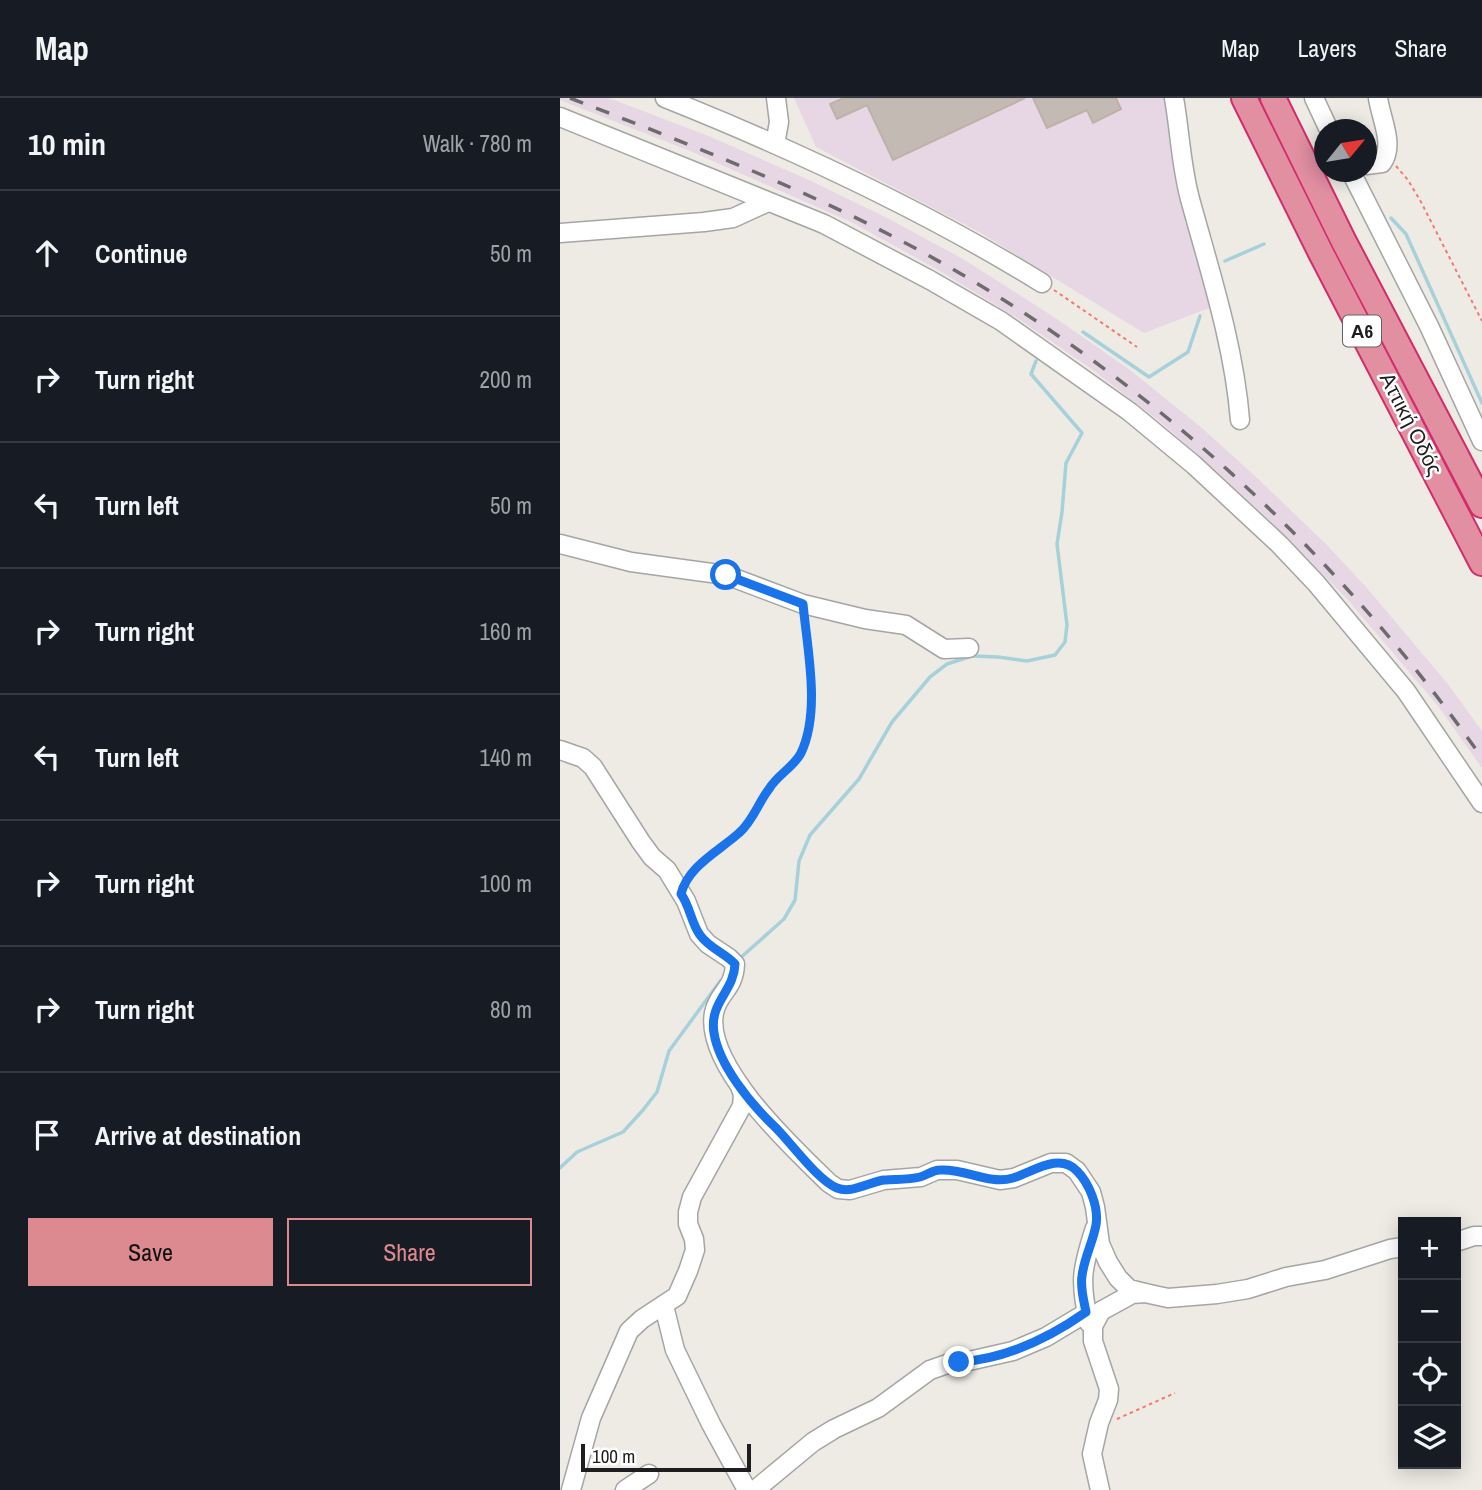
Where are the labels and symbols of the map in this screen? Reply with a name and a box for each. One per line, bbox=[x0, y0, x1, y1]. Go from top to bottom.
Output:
north arrow bbox=[1314, 119, 1377, 182]
road number: Α6 bbox=[1343, 316, 1381, 346]
street label: Αττική Οδός bbox=[1373, 367, 1450, 480]
route start bbox=[710, 559, 741, 590]
route end bbox=[943, 1346, 974, 1377]
scale bar bbox=[581, 1441, 751, 1473]

